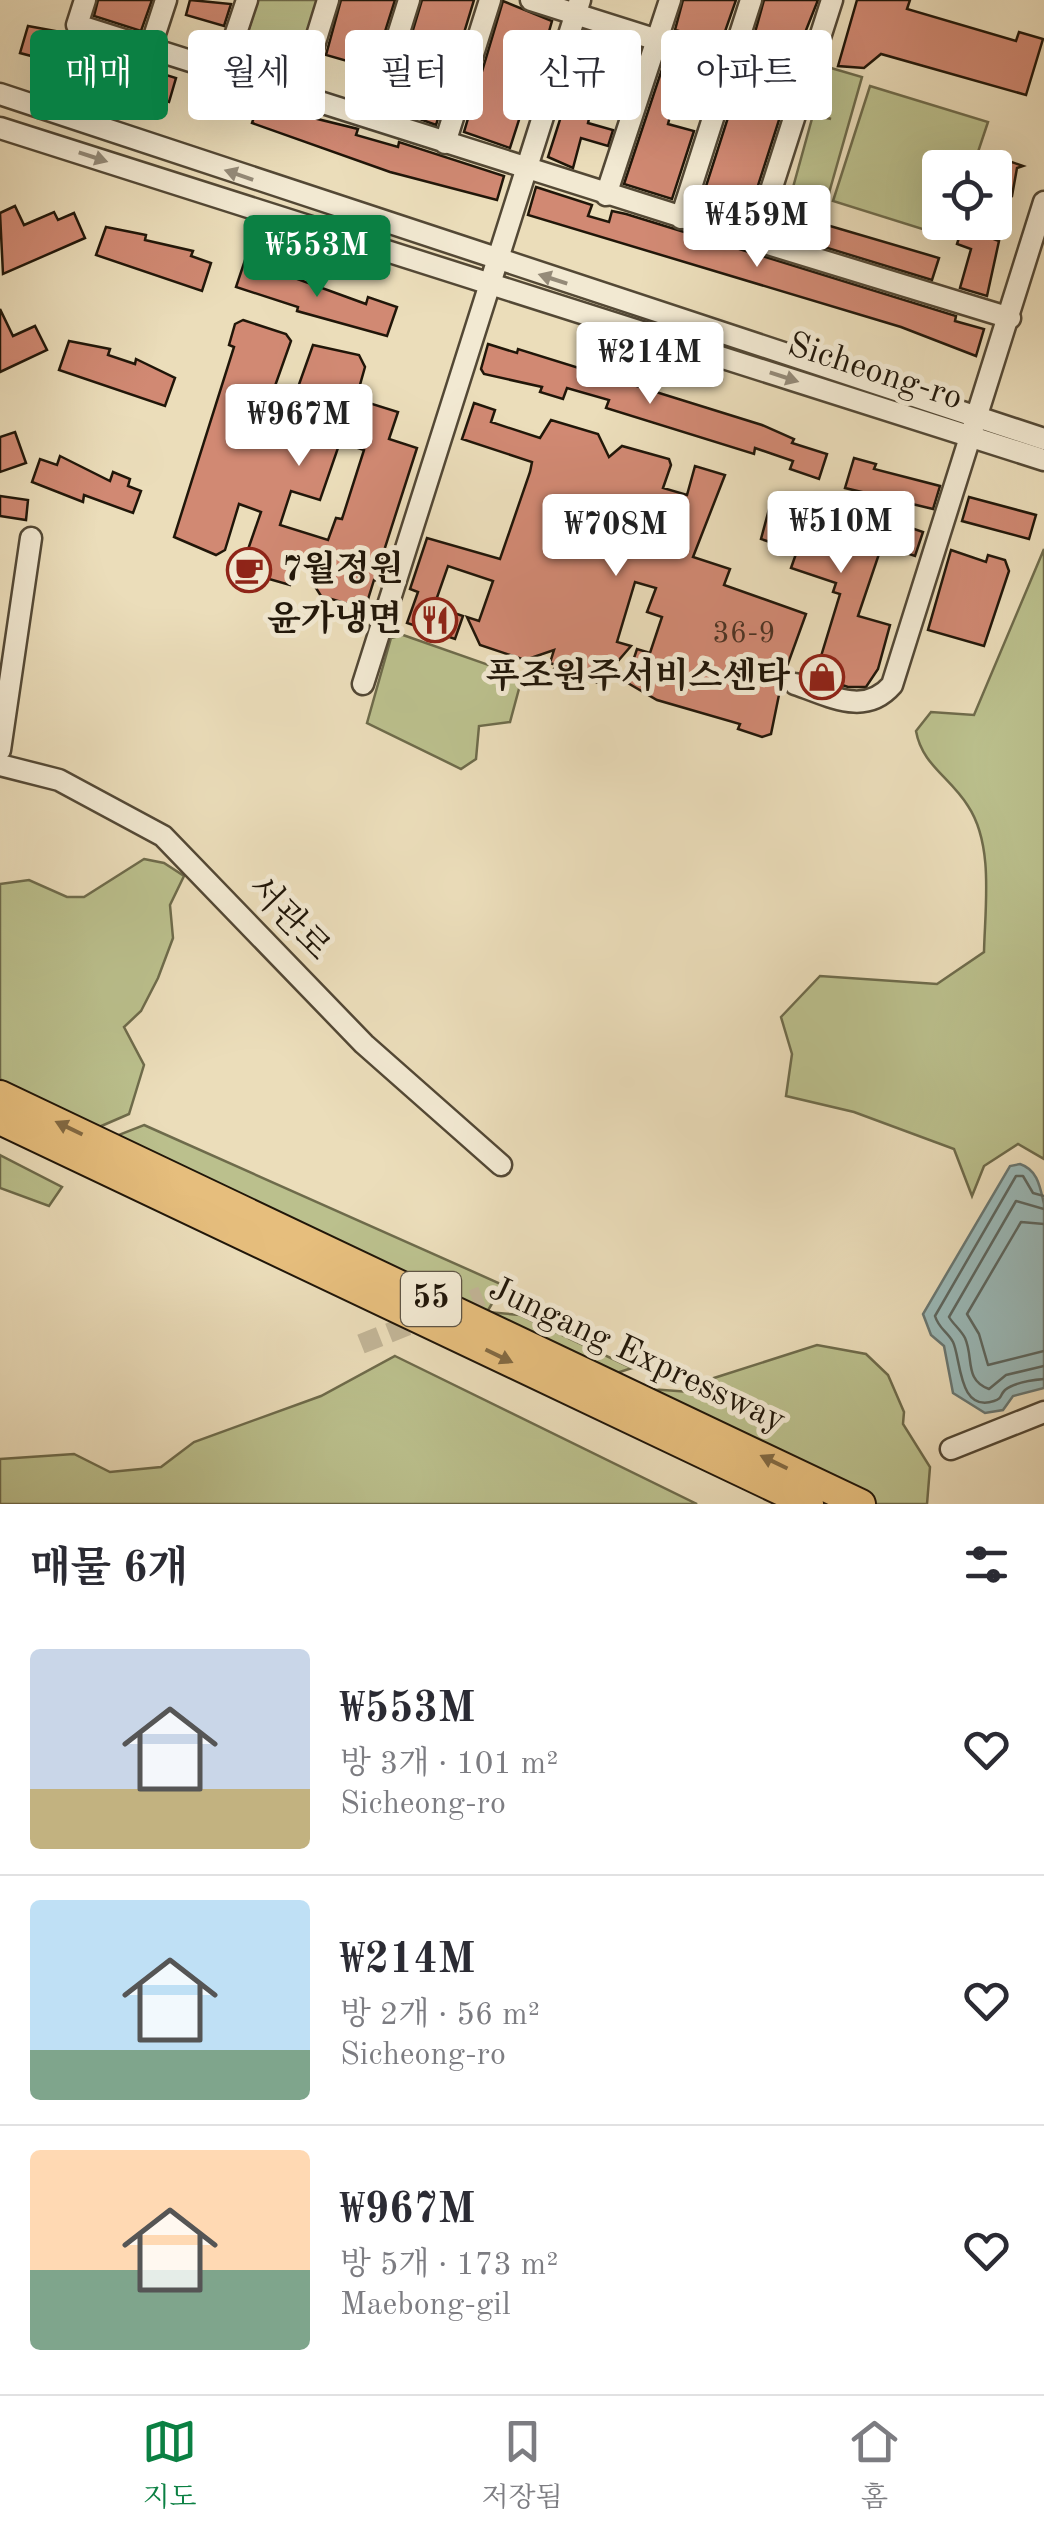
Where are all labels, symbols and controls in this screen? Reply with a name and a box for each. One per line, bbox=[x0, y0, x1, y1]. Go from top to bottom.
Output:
chip: 매매 bbox=[30, 30, 168, 120]
chip: 월세 bbox=[188, 30, 325, 120]
chip: 필터 bbox=[345, 30, 483, 120]
chip: 신규 bbox=[503, 30, 641, 120]
chip: 아파트 bbox=[661, 30, 832, 120]
map controls bbox=[922, 150, 1012, 240]
button: locate bbox=[922, 150, 1012, 240]
one-way arrow bbox=[78, 151, 108, 166]
one-way arrow bbox=[224, 167, 254, 182]
pin: ₩459M bbox=[687, 185, 827, 270]
text: ₩459M bbox=[705, 201, 809, 233]
pin: ₩553M bbox=[247, 215, 387, 300]
text: ₩553M bbox=[265, 231, 369, 263]
one-way arrow bbox=[537, 270, 567, 285]
pin: ₩214M bbox=[580, 322, 720, 407]
street label: Sicheong-ro bbox=[783, 327, 967, 417]
text: ₩214M bbox=[598, 338, 702, 370]
one-way arrow bbox=[769, 370, 799, 385]
pin: ₩967M bbox=[229, 384, 369, 469]
text: ₩967M bbox=[247, 400, 351, 432]
pin: ₩510M bbox=[771, 491, 911, 576]
pin: ₩708M bbox=[546, 494, 686, 579]
text: ₩510M bbox=[789, 507, 893, 539]
text: ₩708M bbox=[564, 510, 668, 542]
cafe icon: 7월정원 bbox=[226, 547, 272, 593]
place label: 7월정원 bbox=[282, 549, 404, 588]
restaurant icon: 윤가냉면 bbox=[412, 597, 458, 643]
place label: 윤가냉면 bbox=[267, 599, 402, 638]
house number: 36-9 bbox=[712, 619, 776, 649]
shop icon: 푸조원주서비스센타 bbox=[799, 654, 845, 700]
place label: 푸조원주서비스센타 bbox=[486, 656, 790, 695]
street label: 서관로 bbox=[240, 868, 338, 968]
one-way arrow bbox=[54, 1119, 83, 1136]
street label: Jungang Expressway bbox=[483, 1271, 791, 1439]
road number: 55 bbox=[401, 1272, 461, 1326]
one-way arrow bbox=[485, 1347, 514, 1364]
one-way arrow bbox=[759, 1453, 788, 1470]
icon: filters bbox=[959, 1537, 1014, 1592]
text: 매물 6개 bbox=[30, 1549, 188, 1591]
icon: home bbox=[110, 1689, 230, 1809]
text: ₩553M bbox=[340, 1689, 475, 1731]
icon: heart bbox=[959, 1722, 1014, 1777]
text: 방 3개 · 101 m² bbox=[340, 1749, 558, 1781]
text: Sicheong-ro bbox=[340, 1789, 506, 1821]
icon: home bbox=[110, 1940, 230, 2060]
text: ₩214M bbox=[340, 1940, 475, 1982]
icon: heart bbox=[959, 1973, 1014, 2028]
text: 방 2개 · 56 m² bbox=[340, 2000, 540, 2032]
text: Sicheong-ro bbox=[340, 2040, 506, 2072]
icon: home bbox=[110, 2190, 230, 2310]
text: ₩967M bbox=[340, 2190, 475, 2232]
icon: heart bbox=[959, 2223, 1014, 2278]
text: 방 5개 · 173 m² bbox=[340, 2250, 558, 2282]
text: Maebong-gil bbox=[340, 2290, 511, 2322]
tab: 지도 bbox=[142, 2414, 197, 2517]
tab: 저장됨 bbox=[481, 2414, 563, 2517]
tab: 홈 bbox=[847, 2414, 902, 2517]

